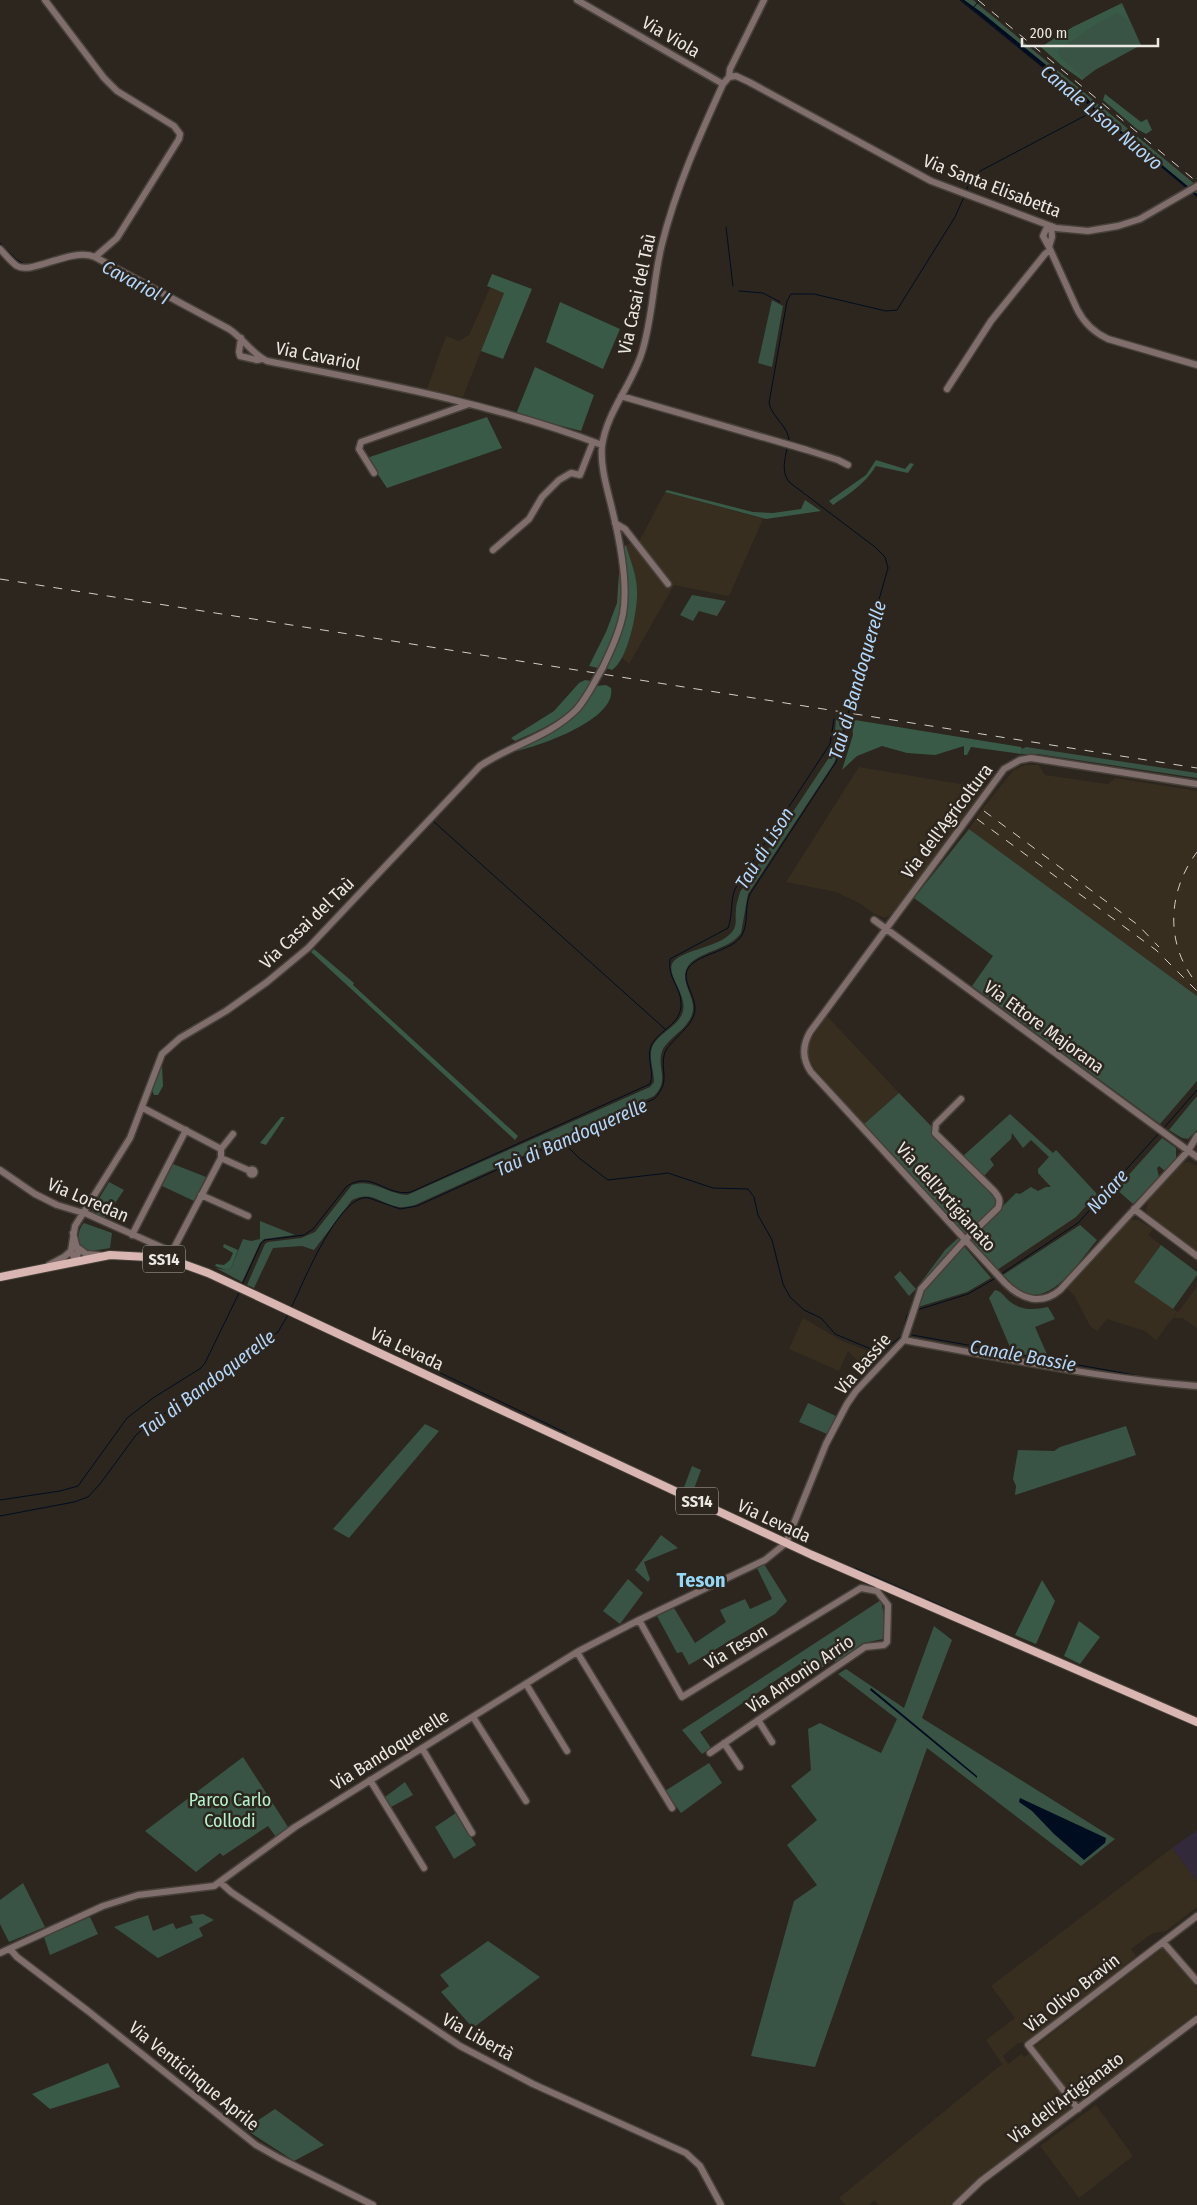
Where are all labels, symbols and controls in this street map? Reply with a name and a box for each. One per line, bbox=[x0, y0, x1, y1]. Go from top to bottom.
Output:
street label: Via Viola bbox=[638, 12, 704, 62]
scale bar bbox=[1022, 15, 1158, 47]
text: 200 m bbox=[1030, 24, 1067, 42]
water label: Canale Lison Nuovo bbox=[1036, 60, 1167, 175]
street label: Via Santa Elisabetta bbox=[920, 150, 1064, 222]
street label: Via Casai del Taù bbox=[613, 232, 661, 356]
water label: Cavariol I bbox=[98, 255, 173, 310]
street label: Via Cavariol bbox=[274, 337, 362, 375]
water label: Taù di Bandoquerelle bbox=[824, 598, 891, 762]
street label: Via dell'Agricoltura bbox=[897, 759, 997, 883]
water label: Taù di Lison bbox=[730, 803, 799, 893]
street label: Via Casai del Taù bbox=[255, 872, 359, 974]
street label: Via Ettore Majorana bbox=[980, 976, 1108, 1078]
water label: Taù di Bandoquerelle bbox=[492, 1094, 651, 1181]
street label: Via dell'Artigianato bbox=[891, 1138, 1001, 1256]
water label: Noiare bbox=[1082, 1165, 1133, 1218]
street label: Via Loredan bbox=[44, 1173, 132, 1227]
road number: SS14 bbox=[143, 1246, 185, 1272]
street label: Via Levada bbox=[367, 1323, 447, 1376]
water label: Taù di Bandoquerelle bbox=[135, 1325, 280, 1442]
street label: Via Bassie bbox=[830, 1329, 896, 1399]
water label: Canale Bassie bbox=[968, 1335, 1078, 1376]
road number: SS14 bbox=[676, 1488, 718, 1514]
street label: Via Levada bbox=[734, 1495, 814, 1548]
district label: Teson bbox=[677, 1568, 725, 1592]
street label: Via Teson bbox=[700, 1620, 772, 1674]
street label: Via Antonio Arrio bbox=[742, 1630, 858, 1718]
street label: Via Bandoquerelle bbox=[327, 1705, 453, 1795]
park label: Parco Carlo Collodi bbox=[189, 1789, 271, 1832]
street label: Via Olivo Bravin bbox=[1020, 1949, 1124, 2037]
street label: Via Libertà bbox=[438, 2008, 518, 2066]
street label: Via Venticinque Aprile bbox=[124, 2017, 264, 2135]
street label: Via dell'Artigianato bbox=[1004, 2047, 1128, 2149]

